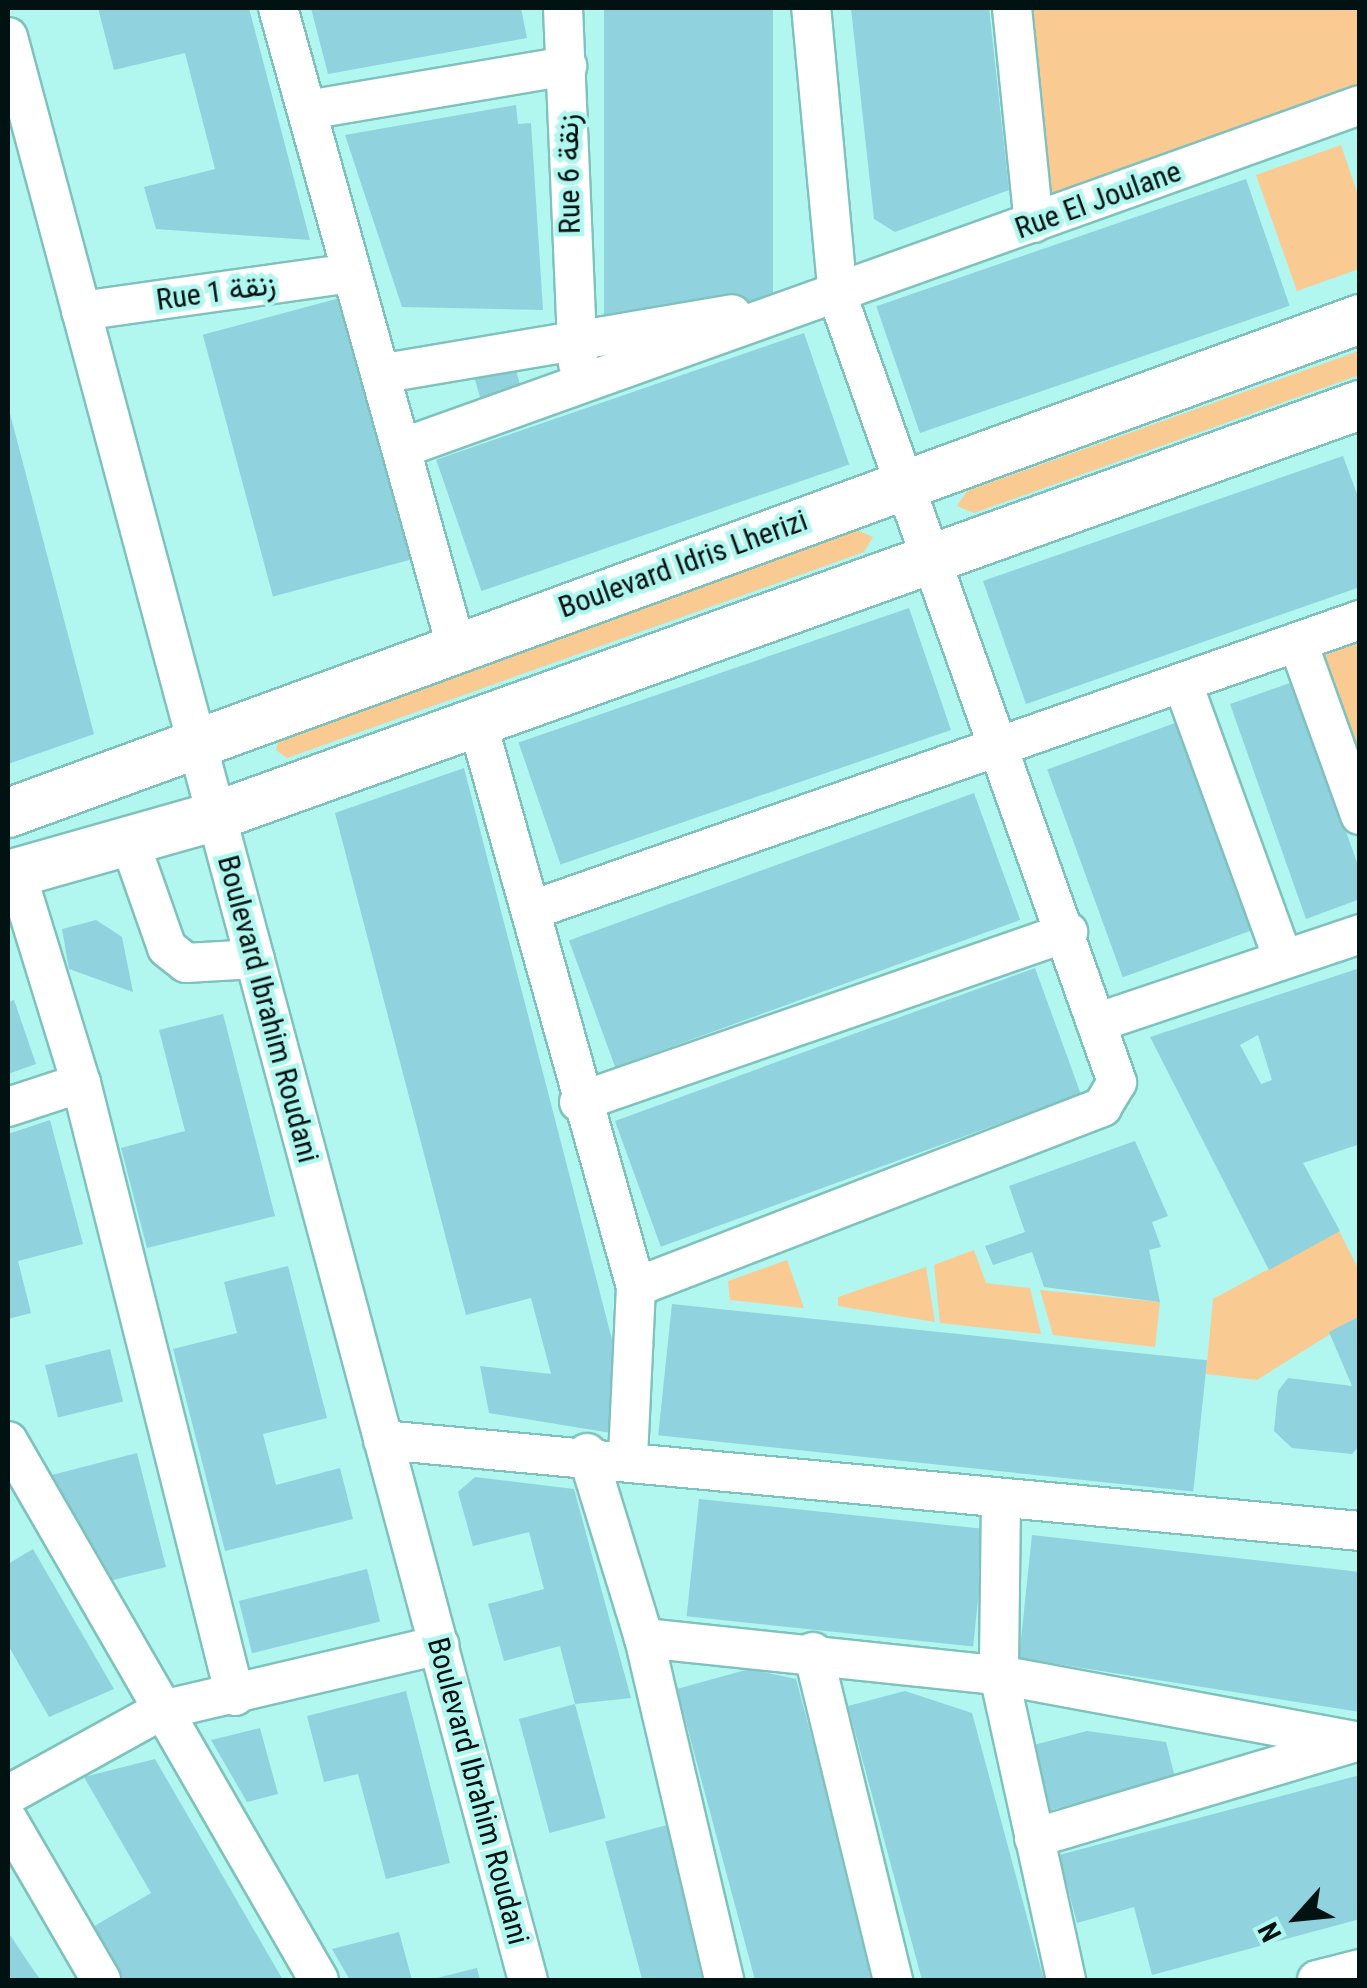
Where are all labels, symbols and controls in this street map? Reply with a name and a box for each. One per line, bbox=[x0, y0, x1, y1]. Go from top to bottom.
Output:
street label: Rue 6 زنقة bbox=[550, 114, 588, 234]
street label: Rue El Joulane bbox=[1010, 153, 1186, 247]
street label: Rue 1 زنقة bbox=[154, 266, 278, 318]
street label: Boulevard Idris Lherizi bbox=[554, 502, 812, 626]
street label: Boulevard Ibrahim Roudani bbox=[210, 851, 326, 1167]
street label: Boulevard Ibrahim Roudani bbox=[420, 1633, 536, 1949]
north arrow bbox=[1247, 1868, 1347, 1968]
text: N bbox=[1251, 1917, 1288, 1947]

